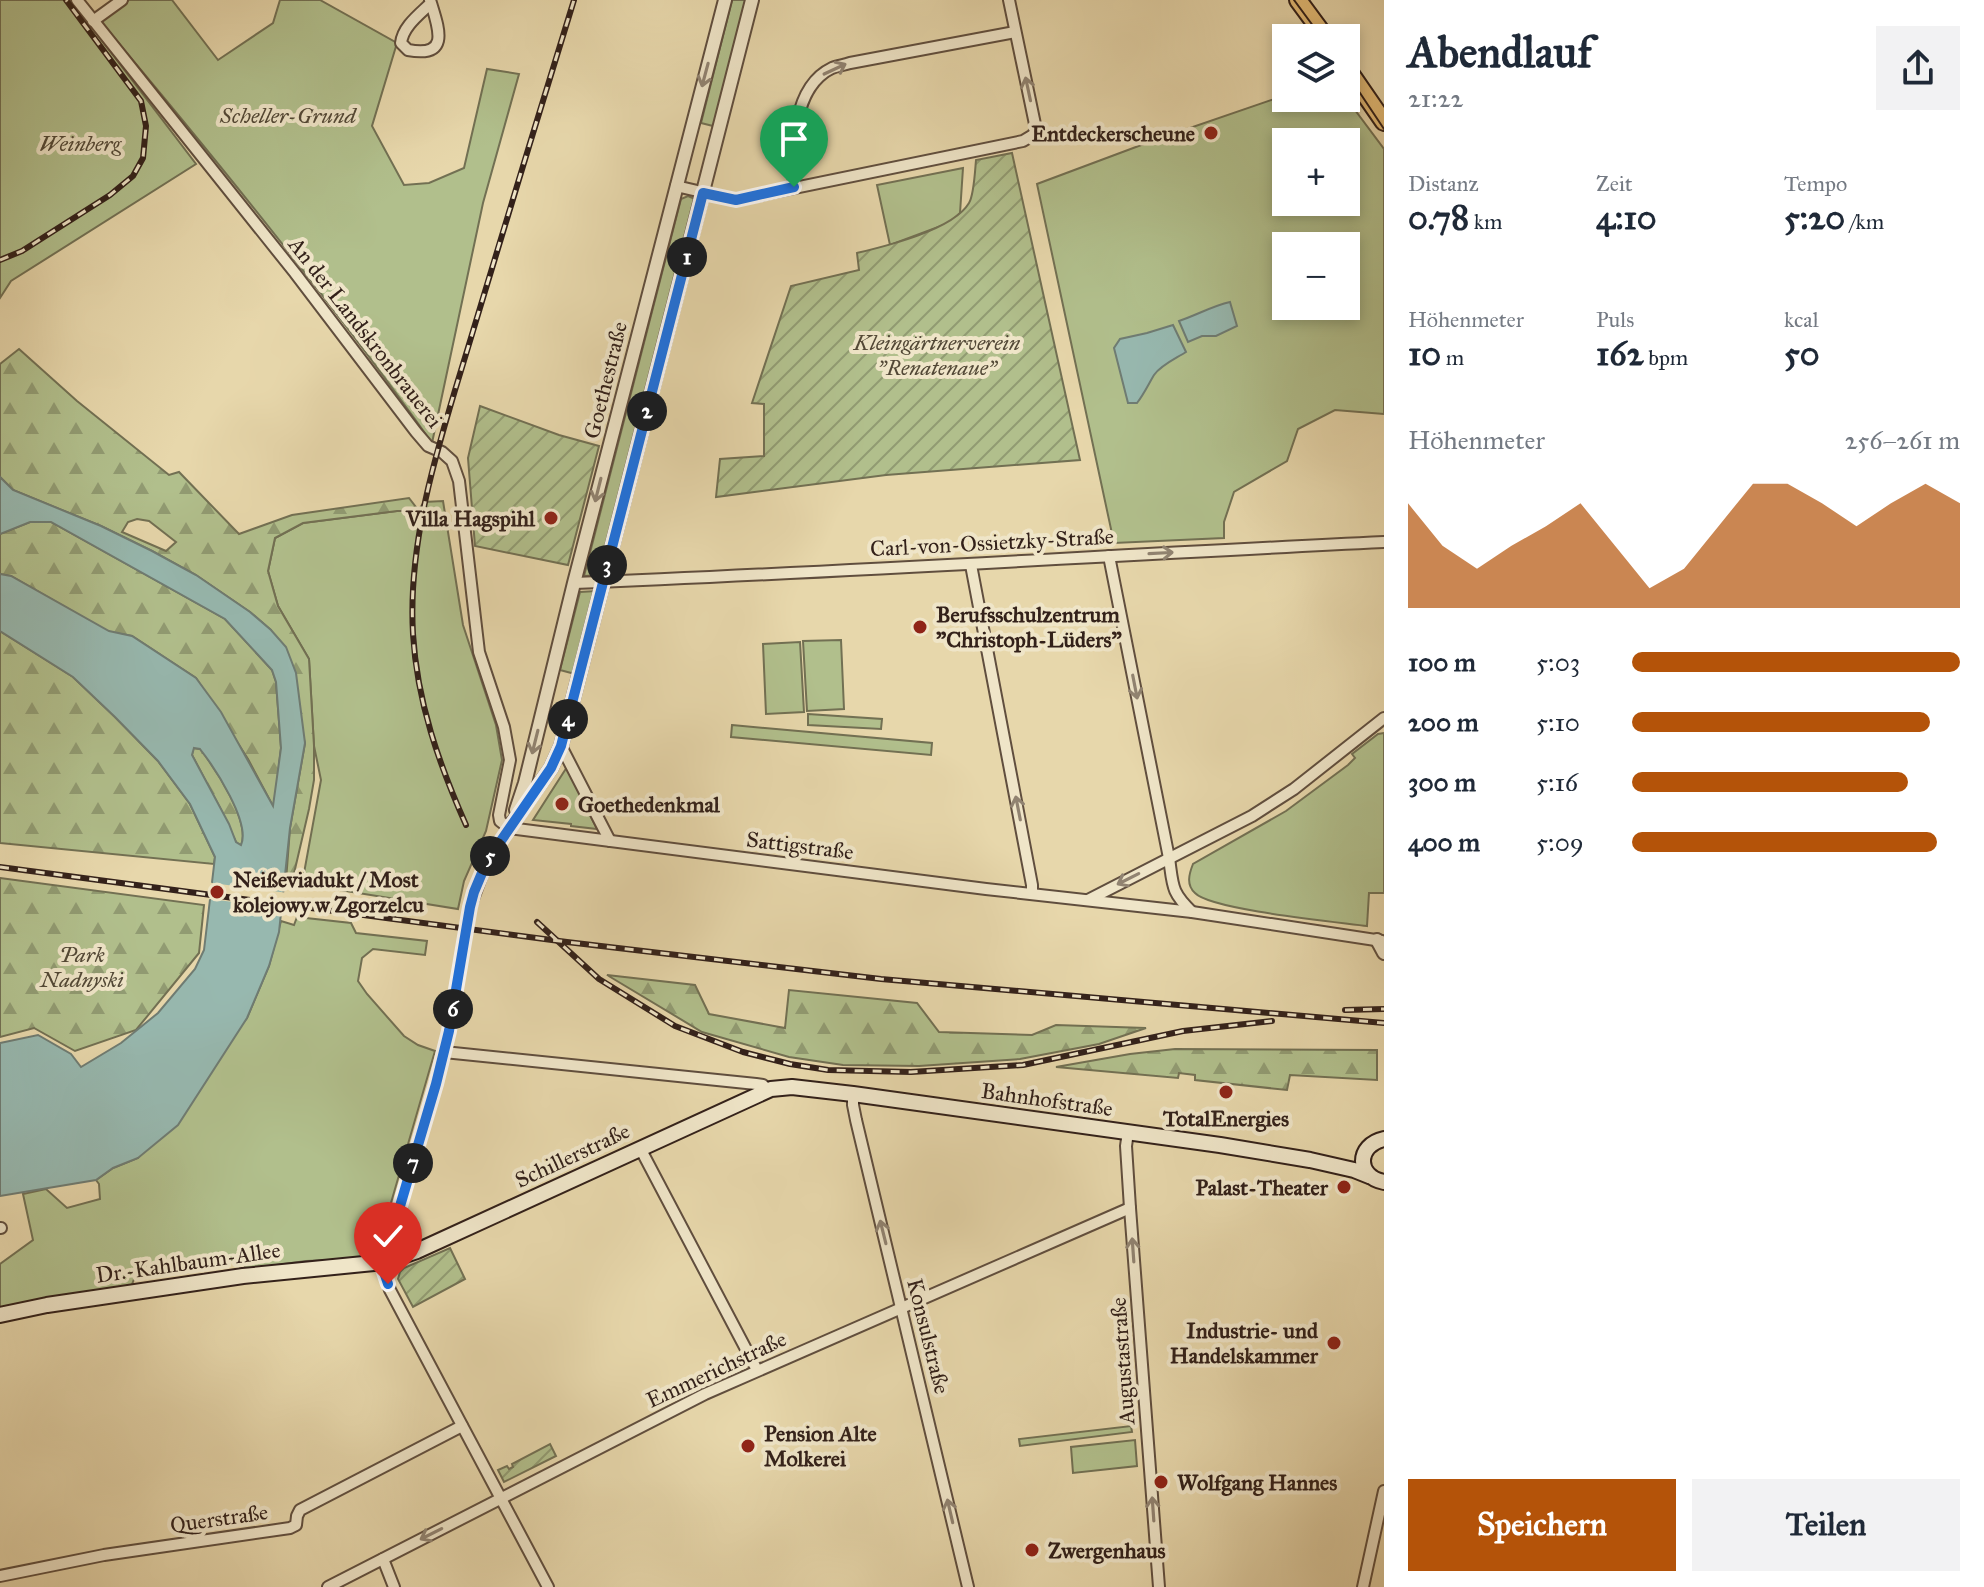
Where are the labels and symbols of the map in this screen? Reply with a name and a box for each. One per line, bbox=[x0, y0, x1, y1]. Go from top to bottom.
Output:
one-way arrow bbox=[823, 61, 847, 76]
one-way arrow bbox=[697, 62, 712, 88]
one-way arrow bbox=[1020, 77, 1035, 103]
park label: Scheller-Grund bbox=[219, 102, 357, 129]
pin bbox=[760, 105, 828, 187]
place label: Entdeckerscheune bbox=[1031, 120, 1195, 147]
marker: Entdeckerscheune bbox=[1202, 124, 1220, 142]
park label: Weinberg bbox=[39, 130, 122, 157]
street label: An der Landskronbrauerei bbox=[282, 231, 449, 433]
pin: 1 bbox=[667, 237, 707, 277]
street label: Goethestraße bbox=[578, 319, 633, 441]
park label: Kleingärtnerverein "Renatenaue" bbox=[853, 329, 1021, 381]
pin: 2 bbox=[627, 391, 667, 431]
one-way arrow bbox=[589, 476, 604, 502]
place label: Villa Hagspihl bbox=[405, 505, 536, 532]
marker: Villa Hagspihl bbox=[542, 509, 560, 527]
street label: Carl-von-Ossietzky-Straße bbox=[869, 523, 1115, 562]
pin: 3 bbox=[587, 545, 627, 585]
one-way arrow bbox=[1147, 545, 1174, 560]
place label: Berufsschulzentrum "Christoph-Lüders" bbox=[936, 601, 1122, 653]
marker: Berufsschulzentrum "Christoph-Lüders" bbox=[911, 618, 929, 636]
one-way arrow bbox=[1128, 674, 1143, 699]
pin: 4 bbox=[548, 699, 588, 739]
one-way arrow bbox=[527, 729, 542, 755]
place label: Goethedenkmal bbox=[578, 791, 721, 818]
marker: Goethedenkmal bbox=[553, 795, 571, 813]
one-way arrow bbox=[1009, 796, 1024, 821]
street label: Sattigstraße bbox=[745, 826, 855, 865]
pin: 5 bbox=[470, 836, 510, 876]
place label: Neißeviadukt / Most kolejowy w Zgorzelcu bbox=[233, 866, 424, 918]
one-way arrow bbox=[1116, 872, 1140, 888]
marker: Neißeviadukt / Most kolejowy w Zgorzelcu bbox=[208, 883, 226, 901]
park label: Park Nadnyski bbox=[38, 941, 124, 993]
pin: 6 bbox=[433, 989, 473, 1029]
street label: Bahnhofstraße bbox=[979, 1077, 1114, 1122]
marker: TotalEnergies bbox=[1217, 1083, 1235, 1101]
place label: TotalEnergies bbox=[1162, 1105, 1289, 1132]
street label: Schillerstraße bbox=[511, 1117, 634, 1194]
pin: 7 bbox=[393, 1143, 433, 1183]
place label: Palast-Theater bbox=[1196, 1174, 1329, 1201]
marker: Palast-Theater bbox=[1335, 1178, 1353, 1196]
pin bbox=[354, 1202, 422, 1284]
one-way arrow bbox=[875, 1219, 890, 1245]
street label: Dr.-Kahlbaum-Allee bbox=[94, 1236, 282, 1289]
one-way arrow bbox=[1125, 1237, 1140, 1264]
street label: Konsulstraße bbox=[901, 1276, 956, 1397]
street label: Augustastraße bbox=[1105, 1296, 1140, 1427]
place label: Industrie- und Handelskammer bbox=[1170, 1317, 1319, 1369]
street label: Emmerichstraße bbox=[642, 1325, 791, 1414]
marker: Industrie- und Handelskammer bbox=[1325, 1334, 1343, 1352]
place label: Pension Alte Molkerei bbox=[764, 1420, 877, 1472]
marker: Pension Alte Molkerei bbox=[739, 1437, 757, 1455]
place label: Wolfgang Hannes bbox=[1177, 1469, 1337, 1496]
marker: Wolfgang Hannes bbox=[1152, 1473, 1170, 1491]
one-way arrow bbox=[1145, 1496, 1160, 1523]
street label: Querstraße bbox=[168, 1498, 270, 1539]
one-way arrow bbox=[942, 1499, 957, 1524]
one-way arrow bbox=[420, 1527, 444, 1543]
place label: Zwergenhaus bbox=[1048, 1537, 1166, 1564]
marker: Zwergenhaus bbox=[1023, 1541, 1041, 1559]

